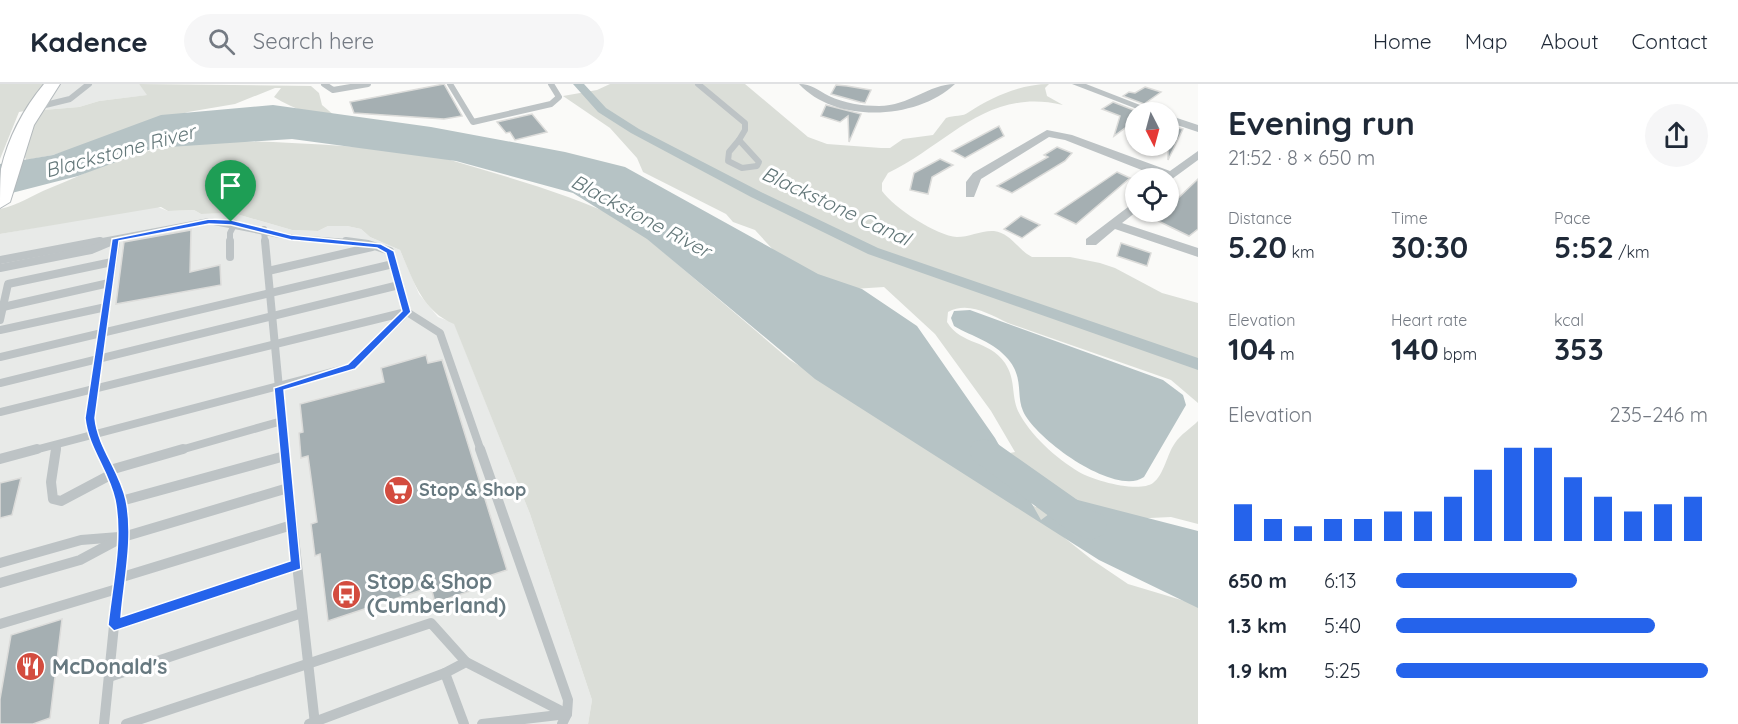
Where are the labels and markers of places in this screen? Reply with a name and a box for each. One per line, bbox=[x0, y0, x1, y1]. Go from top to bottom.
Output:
pin bbox=[205, 160, 256, 222]
supermarket icon: Stop & Shop bbox=[382, 474, 414, 506]
place label: Stop & Shop bbox=[419, 478, 526, 501]
place label: Stop & Shop (Cumberland) bbox=[367, 568, 506, 618]
bus stop icon: Stop & Shop (Cumberland) bbox=[330, 578, 362, 610]
restaurant icon: McDonald's bbox=[15, 651, 47, 683]
place label: McDonald's bbox=[52, 653, 167, 679]

